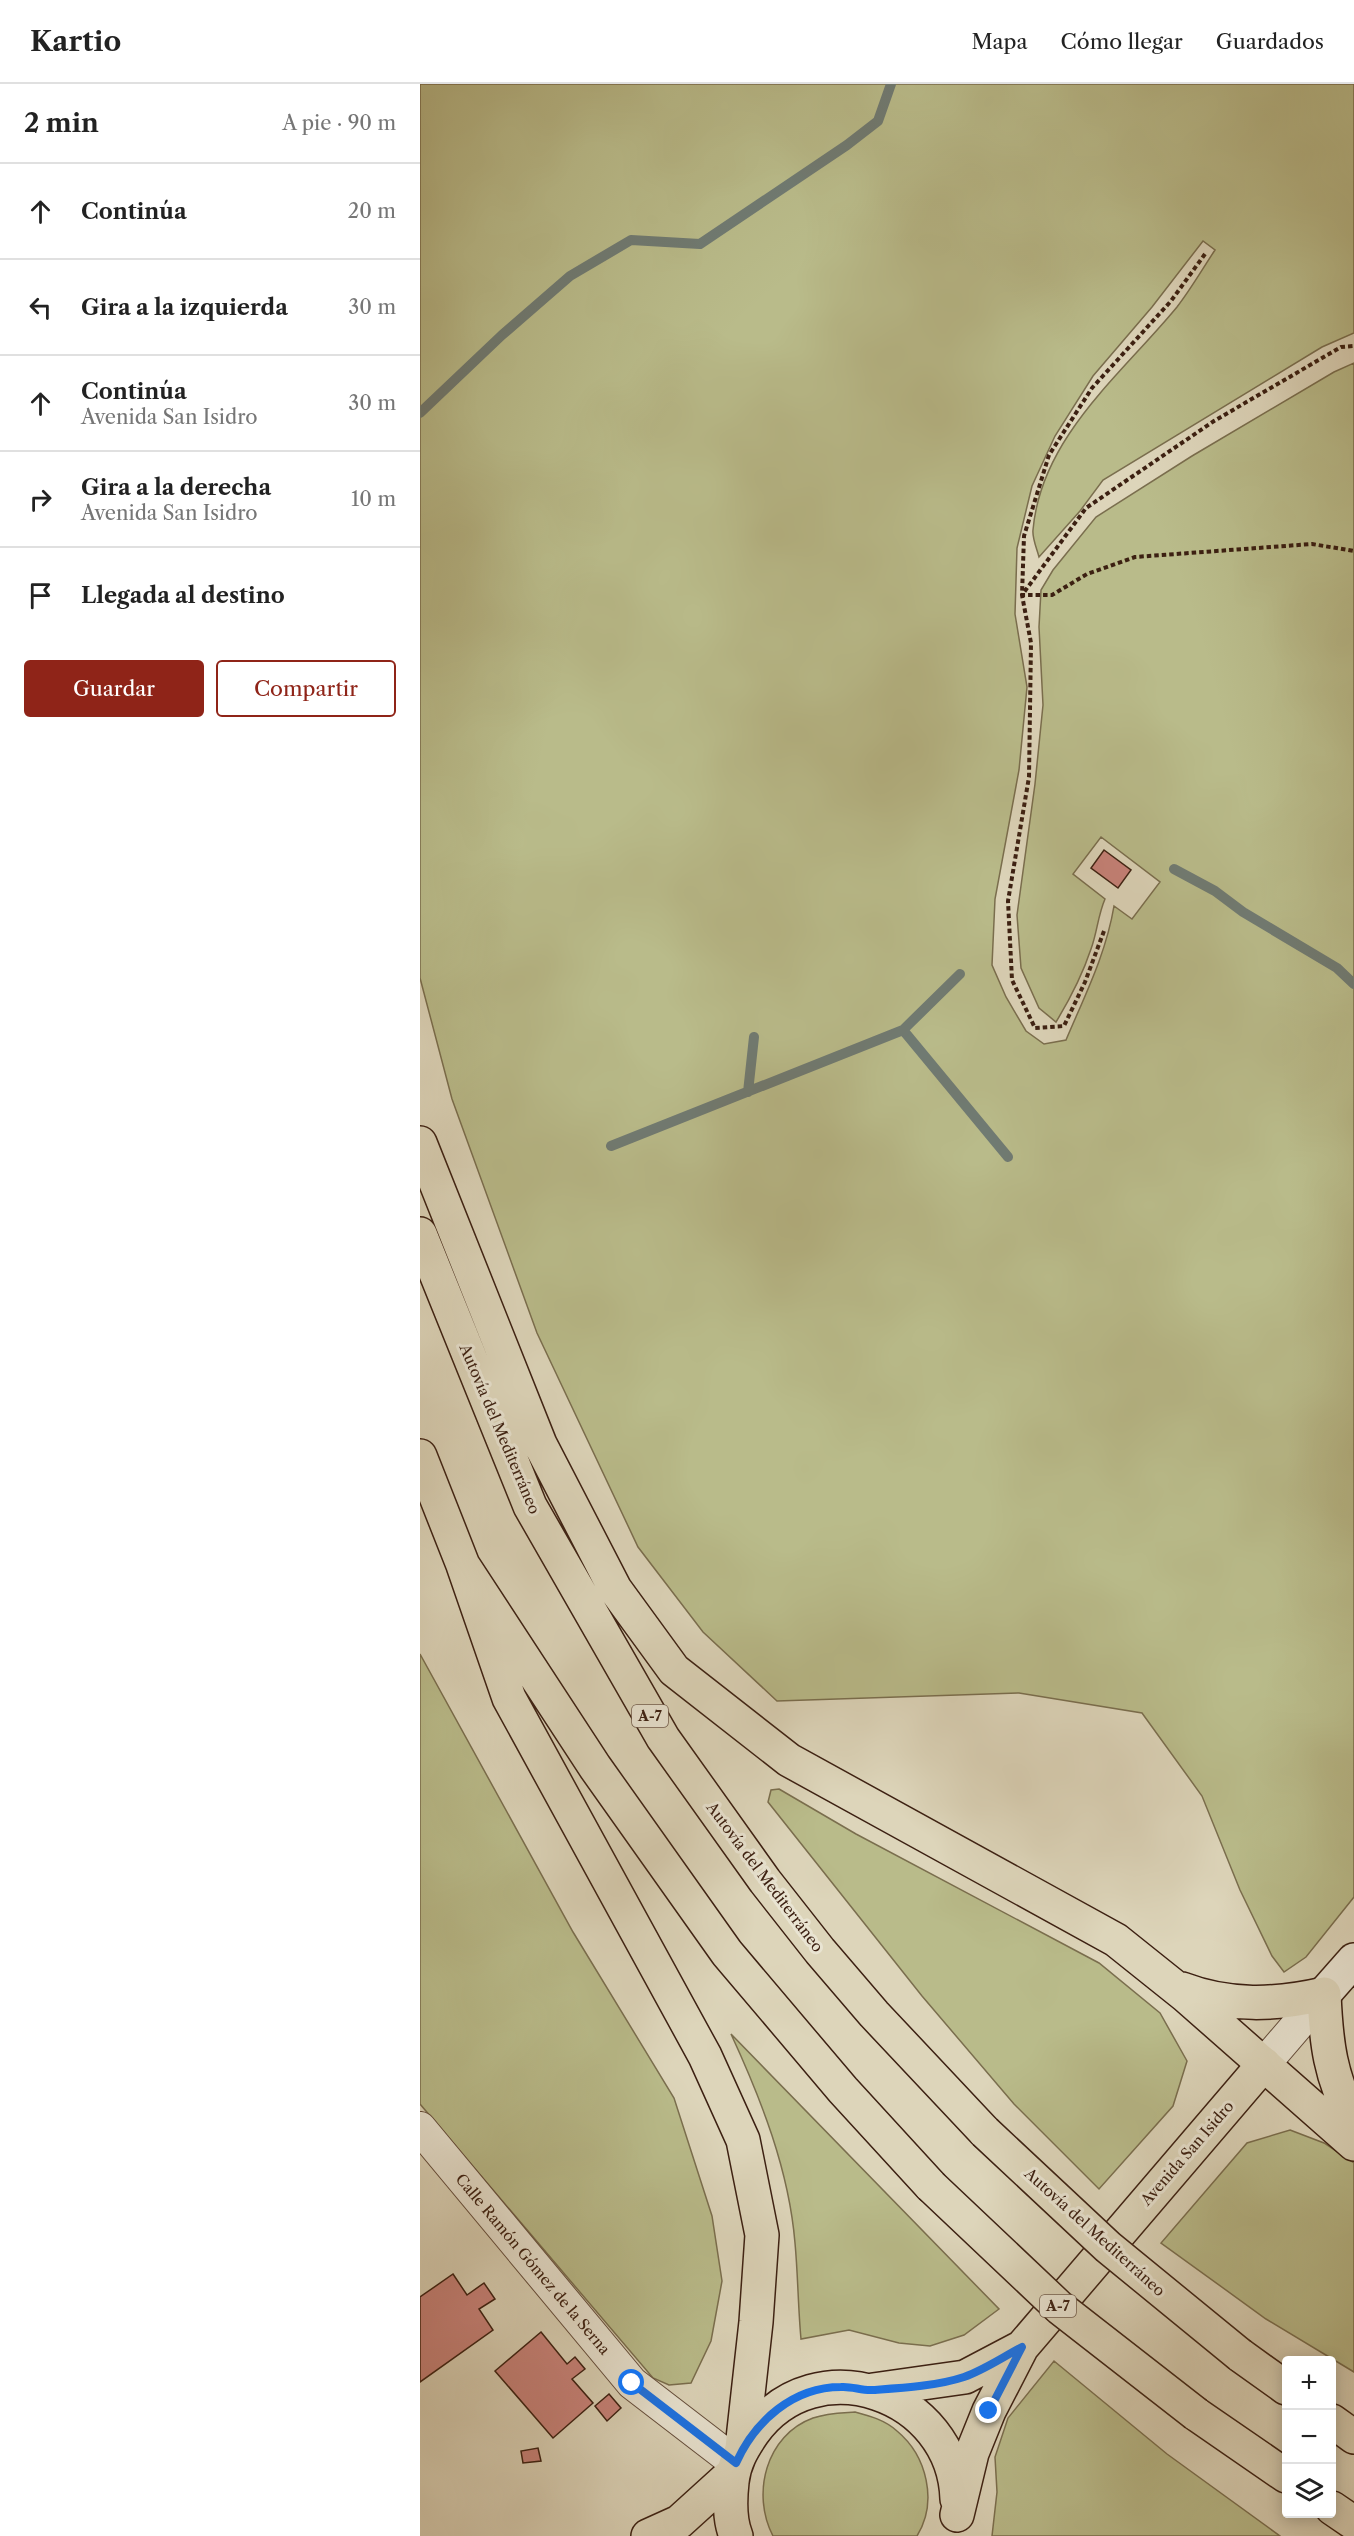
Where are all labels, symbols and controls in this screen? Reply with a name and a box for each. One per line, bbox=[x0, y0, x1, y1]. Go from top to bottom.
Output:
text: Kartio bbox=[30, 24, 121, 58]
text: Mapa bbox=[971, 29, 1028, 54]
text: Cómo llegar bbox=[1061, 29, 1183, 54]
text: Guardados bbox=[1216, 29, 1324, 54]
text: 2 min bbox=[24, 107, 99, 139]
text: A pie · 90 m bbox=[282, 111, 396, 135]
icon: ahead bbox=[24, 195, 57, 228]
text: Continúa bbox=[81, 198, 187, 225]
text: 20 m bbox=[348, 199, 396, 223]
icon: left bbox=[24, 291, 57, 324]
text: Gira a la izquierda bbox=[81, 294, 288, 321]
text: 30 m bbox=[348, 295, 396, 319]
text: Continúa bbox=[81, 378, 187, 405]
icon: ahead bbox=[24, 387, 57, 420]
text: 30 m bbox=[348, 391, 396, 415]
text: Avenida San Isidro bbox=[81, 405, 258, 429]
text: Gira a la derecha bbox=[81, 474, 271, 501]
icon: right bbox=[24, 483, 57, 516]
text: 10 m bbox=[351, 487, 396, 511]
text: Avenida San Isidro bbox=[81, 501, 258, 525]
icon: arrive bbox=[24, 579, 57, 612]
text: Llegada al destino bbox=[81, 582, 285, 609]
button: Guardar bbox=[24, 660, 204, 717]
button: Compartir bbox=[216, 660, 396, 717]
street label: Autovía del Mediterráneo bbox=[455, 1340, 544, 1517]
road number: A-7 bbox=[632, 1705, 668, 1727]
street label: Autovía del Mediterráneo bbox=[702, 1798, 828, 1956]
street label: Avenida San Isidro bbox=[1136, 2097, 1238, 2210]
street label: Autovía del Mediterráneo bbox=[1020, 2163, 1169, 2300]
street label: Calle Ramón Gómez de la Serna bbox=[452, 2170, 614, 2358]
road number: A-7 bbox=[1040, 2295, 1076, 2317]
map controls bbox=[1282, 2356, 1336, 2518]
button: + bbox=[1282, 2356, 1336, 2410]
route start bbox=[618, 2369, 644, 2395]
route end bbox=[975, 2397, 1001, 2423]
button: − bbox=[1282, 2410, 1336, 2464]
button: layers bbox=[1282, 2464, 1336, 2518]

